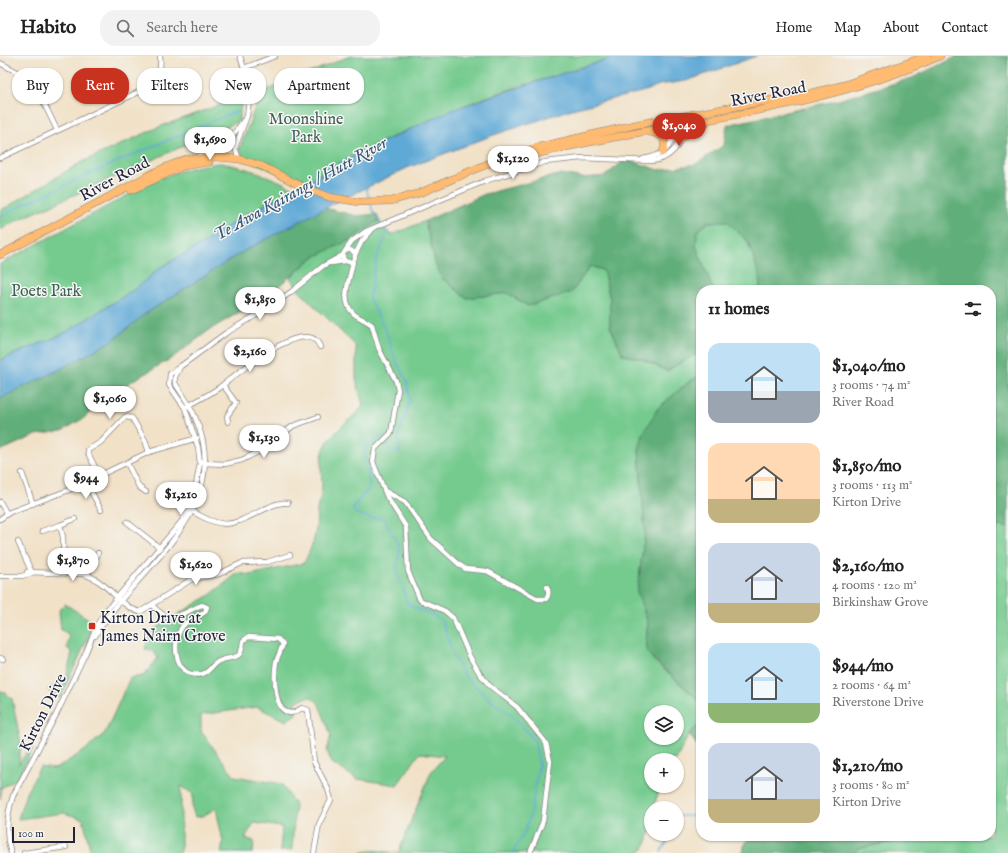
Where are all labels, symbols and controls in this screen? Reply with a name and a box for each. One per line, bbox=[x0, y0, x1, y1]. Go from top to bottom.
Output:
search box bbox=[100, 10, 380, 46]
text: Habito bbox=[20, 16, 76, 40]
icon: search bbox=[114, 17, 136, 39]
text: Search here bbox=[146, 18, 218, 37]
text: Home bbox=[776, 19, 812, 37]
text: Map bbox=[834, 19, 861, 37]
text: About bbox=[883, 19, 919, 37]
text: Contact bbox=[941, 19, 988, 37]
chip: Buy bbox=[12, 68, 63, 104]
chip: Rent bbox=[71, 68, 129, 104]
chip: Filters bbox=[137, 68, 202, 104]
chip: New bbox=[210, 68, 266, 104]
chip: Apartment bbox=[274, 68, 364, 104]
street label: River Road bbox=[729, 78, 808, 112]
park label: Moonshine Park bbox=[269, 110, 343, 148]
pin: $1,040 bbox=[646, 113, 712, 147]
text: $1,040 bbox=[662, 117, 696, 134]
pin: $1,690 bbox=[177, 127, 243, 161]
text: $1,690 bbox=[193, 131, 227, 148]
water label: Te Awa Kairangi / Hutt River bbox=[210, 132, 392, 246]
pin: $1,120 bbox=[480, 146, 546, 180]
text: $1,120 bbox=[497, 150, 529, 167]
street label: River Road bbox=[77, 153, 154, 206]
park label: Poets Park bbox=[11, 282, 81, 302]
pin: $1,850 bbox=[227, 287, 293, 321]
text: $1,850 bbox=[244, 291, 276, 308]
icon: filters bbox=[962, 298, 984, 320]
text: 11 homes bbox=[708, 299, 769, 320]
pin: $2,160 bbox=[217, 339, 283, 373]
text: $2,160 bbox=[233, 343, 267, 360]
text: $1,040/mo bbox=[832, 356, 905, 377]
icon: home bbox=[740, 359, 788, 407]
text: 3 rooms · 74 m² bbox=[832, 377, 911, 394]
pin: $1,060 bbox=[77, 386, 143, 420]
text: $1,060 bbox=[93, 390, 127, 407]
text: River Road bbox=[832, 394, 894, 411]
pin: $1,130 bbox=[231, 425, 297, 459]
text: $1,130 bbox=[248, 429, 280, 446]
text: $1,850/mo bbox=[832, 456, 901, 477]
icon: home bbox=[740, 459, 788, 507]
pin: $944 bbox=[62, 466, 110, 500]
text: $944 bbox=[73, 470, 99, 487]
text: 3 rooms · 113 m² bbox=[832, 477, 913, 494]
pin: $1,210 bbox=[148, 482, 214, 516]
text: $1,210 bbox=[165, 486, 197, 503]
text: Kirton Drive bbox=[832, 494, 901, 511]
pin: $1,870 bbox=[40, 548, 106, 582]
text: $1,870 bbox=[56, 552, 90, 569]
pin: $1,620 bbox=[163, 552, 229, 586]
text: $1,620 bbox=[179, 556, 213, 573]
text: $2,160/mo bbox=[832, 556, 904, 577]
icon: home bbox=[740, 559, 788, 607]
text: 4 rooms · 120 m² bbox=[832, 577, 917, 594]
text: Birkinshaw Grove bbox=[832, 594, 928, 611]
place label: Kirton Drive at James Nairn Grove bbox=[98, 609, 226, 647]
marker: Kirton Drive at James Nairn Grove bbox=[87, 621, 97, 631]
text: $944/mo bbox=[832, 656, 893, 677]
icon: home bbox=[740, 659, 788, 707]
street label: Kirton Drive bbox=[16, 670, 72, 755]
text: 2 rooms · 64 m² bbox=[832, 677, 911, 694]
text: Riverstone Drive bbox=[832, 694, 924, 711]
map controls bbox=[644, 705, 684, 841]
button: layers bbox=[644, 705, 684, 745]
button: + bbox=[644, 753, 684, 793]
text: $1,210/mo bbox=[832, 756, 903, 777]
icon: home bbox=[740, 759, 788, 807]
text: 3 rooms · 80 m² bbox=[832, 777, 910, 794]
text: Kirton Drive bbox=[832, 794, 901, 811]
button: − bbox=[644, 801, 684, 841]
scale bar bbox=[12, 825, 75, 844]
text: 100 m bbox=[18, 827, 44, 841]

